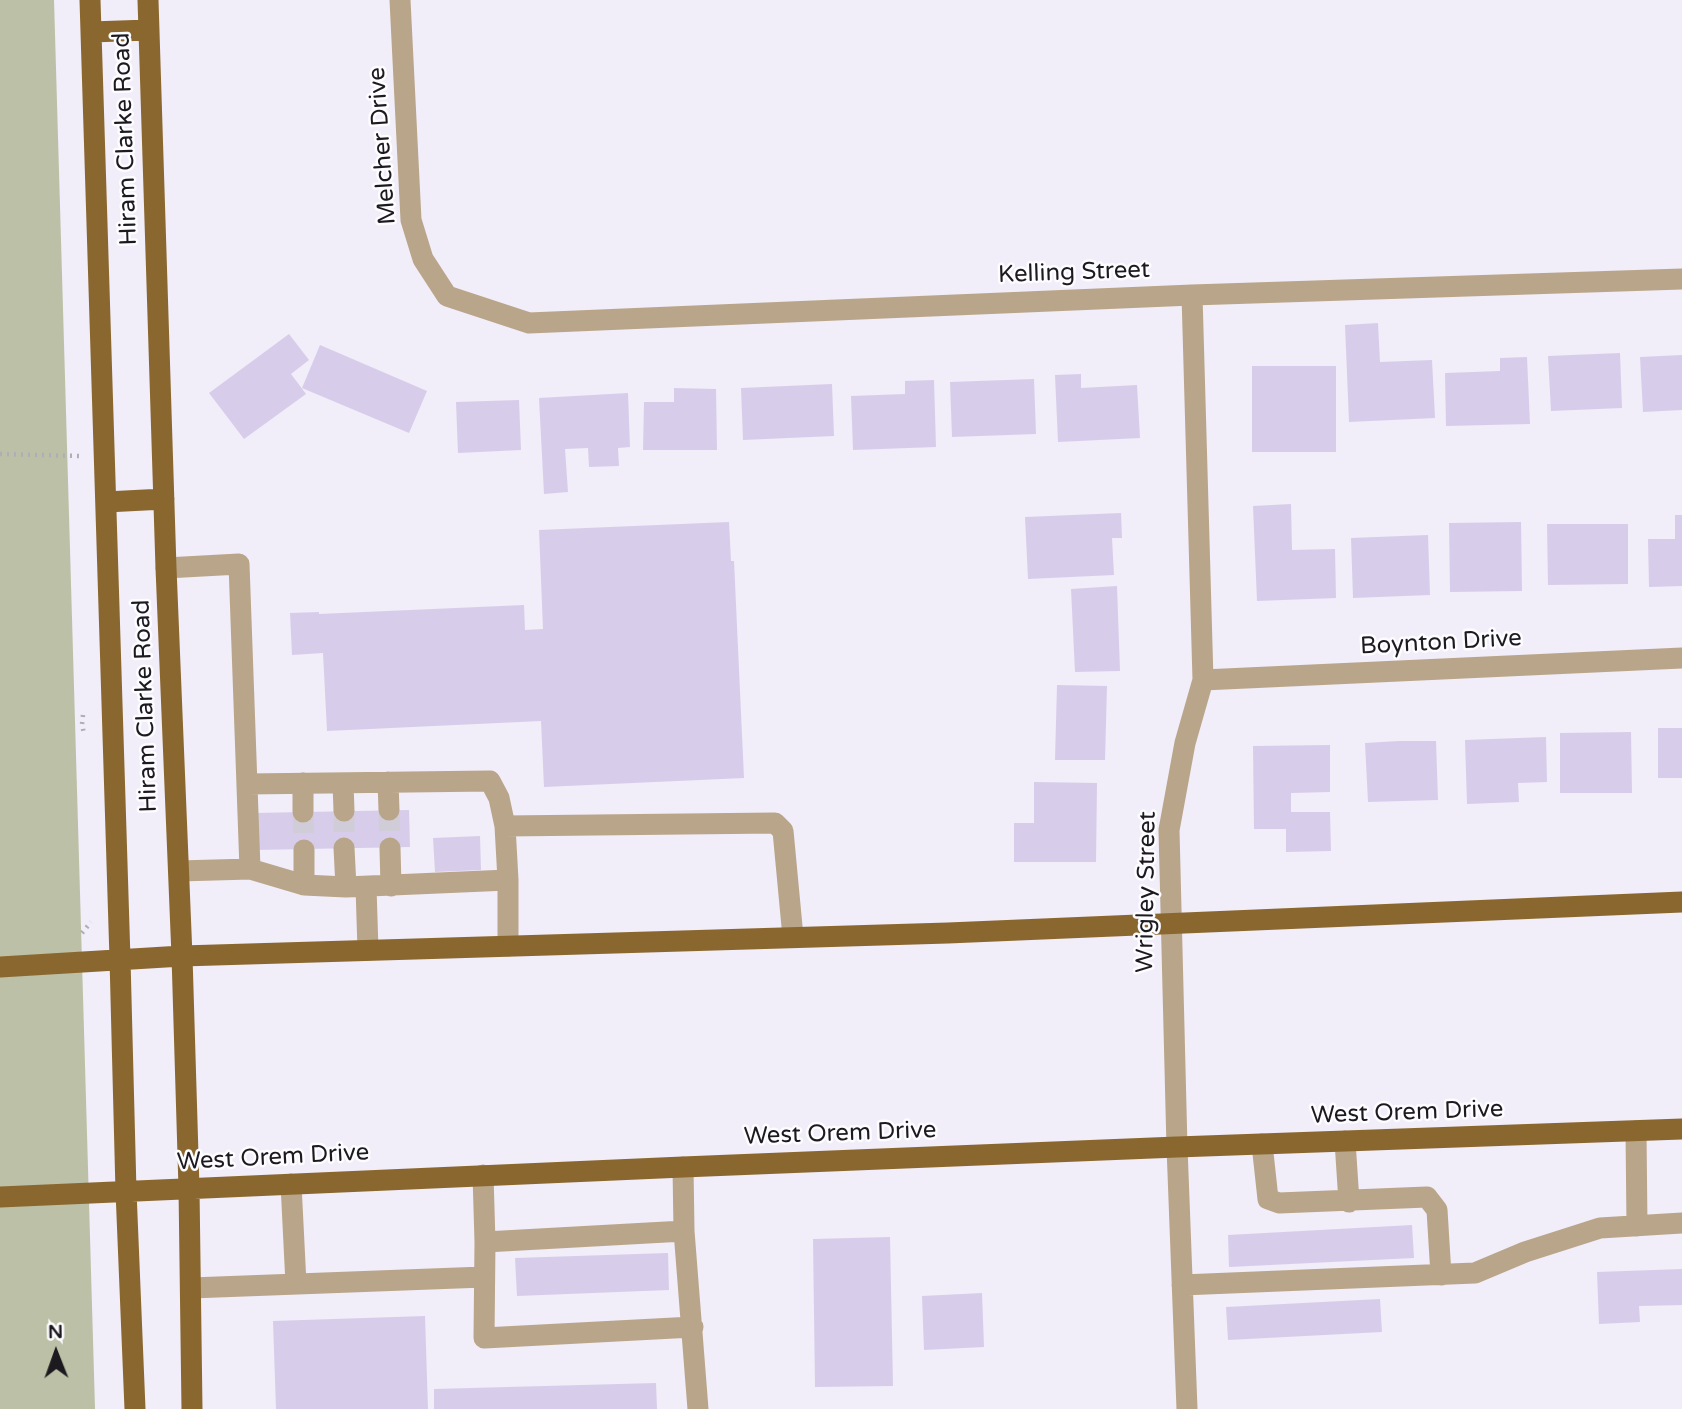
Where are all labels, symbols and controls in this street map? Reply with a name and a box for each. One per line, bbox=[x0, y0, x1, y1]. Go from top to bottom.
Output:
street label: Hiram Clarke Road bbox=[108, 32, 144, 246]
street label: Melcher Drive bbox=[363, 66, 403, 226]
street label: Kelling Street bbox=[997, 256, 1151, 290]
street label: Hiram Clarke Road bbox=[128, 599, 164, 813]
street label: Boynton Drive bbox=[1360, 624, 1522, 662]
street label: Wrigley Street bbox=[1131, 811, 1163, 973]
street label: West Orem Drive bbox=[1310, 1095, 1504, 1131]
street label: West Orem Drive bbox=[743, 1116, 937, 1152]
street label: West Orem Drive bbox=[176, 1139, 370, 1177]
north arrow bbox=[21, 1318, 91, 1388]
text: N bbox=[48, 1321, 63, 1343]

